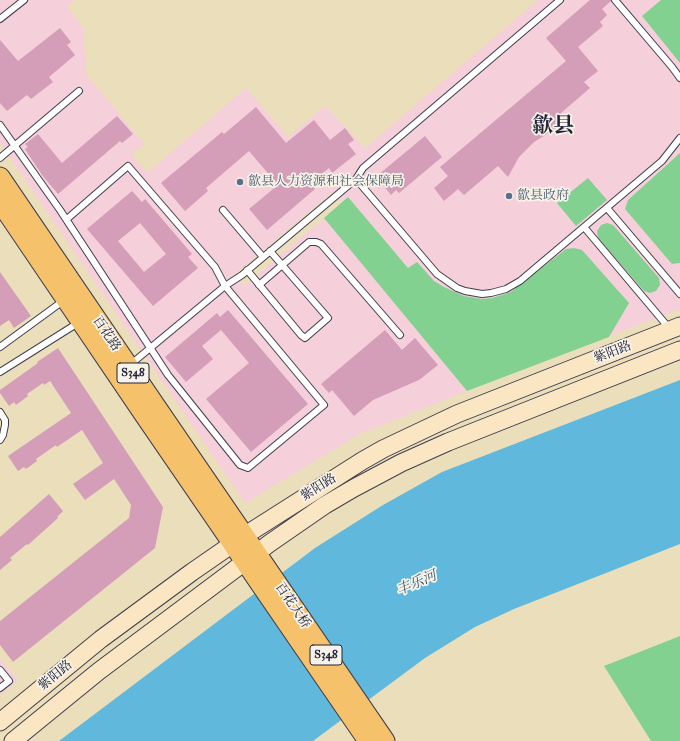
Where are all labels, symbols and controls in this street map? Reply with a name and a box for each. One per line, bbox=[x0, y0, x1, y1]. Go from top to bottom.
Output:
district label: 歙县 bbox=[532, 114, 574, 140]
place label: 歙县人力资源和社会保障局 bbox=[248, 174, 404, 190]
marker: 歙县人力资源和社会保障局 bbox=[235, 177, 245, 187]
place label: 歙县政府 bbox=[517, 188, 569, 204]
marker: 歙县政府 bbox=[504, 191, 514, 201]
street label: 百花路 bbox=[89, 313, 123, 355]
street label: 紫阳路 bbox=[592, 339, 634, 367]
road number: S348 bbox=[117, 363, 149, 383]
street label: 紫阳路 bbox=[298, 471, 340, 505]
water label: 丰乐河 bbox=[394, 568, 440, 600]
street label: 百花大桥 bbox=[271, 580, 313, 632]
road number: S348 bbox=[310, 645, 342, 665]
street label: 紫阳路 bbox=[36, 658, 76, 694]

